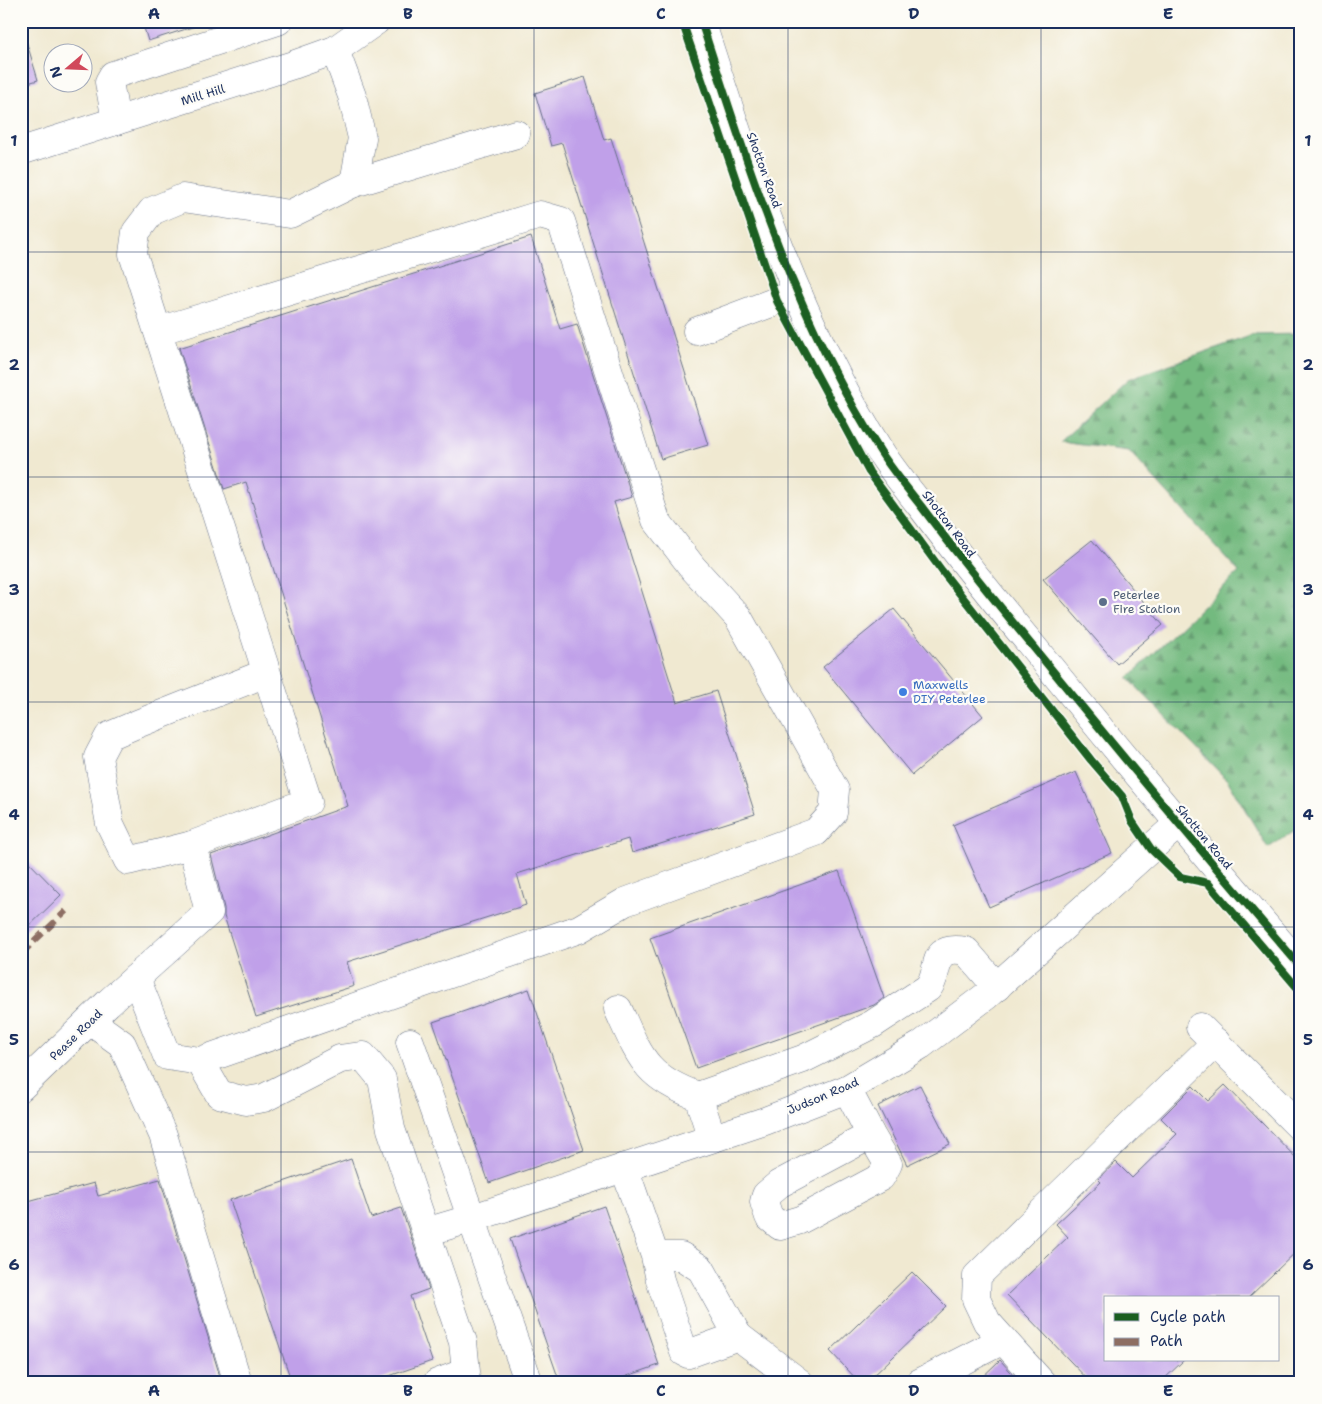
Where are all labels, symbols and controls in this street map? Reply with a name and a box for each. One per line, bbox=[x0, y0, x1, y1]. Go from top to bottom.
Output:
text: A bbox=[148, 3, 160, 24]
text: B bbox=[403, 3, 413, 24]
text: C bbox=[656, 3, 666, 24]
text: D bbox=[908, 3, 920, 24]
text: E bbox=[1163, 3, 1173, 24]
north arrow bbox=[42, 42, 92, 92]
text: N bbox=[45, 64, 66, 80]
street label: Mill Hill bbox=[179, 81, 227, 109]
text: 1 bbox=[10, 130, 18, 151]
street label: Shotton Road bbox=[743, 130, 785, 211]
text: 1 bbox=[1304, 130, 1312, 151]
text: 2 bbox=[8, 354, 20, 375]
text: 2 bbox=[1302, 354, 1314, 375]
street label: Shotton Road bbox=[919, 487, 980, 561]
text: 3 bbox=[8, 579, 20, 600]
text: 3 bbox=[1302, 579, 1314, 600]
place label: Peterlee Fire Station bbox=[1113, 587, 1180, 617]
marker: Peterlee Fire Station bbox=[1097, 596, 1109, 608]
place label: Maxwells DIY Peterlee bbox=[913, 677, 986, 707]
marker: Maxwells DIY Peterlee bbox=[897, 686, 909, 698]
street label: Shotton Road bbox=[1172, 801, 1236, 873]
text: 4 bbox=[8, 804, 20, 825]
text: 4 bbox=[1302, 804, 1314, 825]
street label: Pease Road bbox=[46, 1006, 106, 1064]
text: 5 bbox=[9, 1029, 19, 1050]
text: 5 bbox=[1303, 1029, 1313, 1050]
street label: Judson Road bbox=[785, 1074, 861, 1118]
text: 6 bbox=[8, 1254, 20, 1275]
text: 6 bbox=[1302, 1254, 1314, 1275]
legend bbox=[1104, 1296, 1280, 1362]
text: Cycle path bbox=[1150, 1307, 1226, 1327]
text: Path bbox=[1150, 1331, 1183, 1351]
text: A bbox=[148, 1380, 160, 1401]
text: B bbox=[403, 1380, 413, 1401]
text: C bbox=[656, 1380, 666, 1401]
text: D bbox=[908, 1380, 920, 1401]
text: E bbox=[1163, 1380, 1173, 1401]

